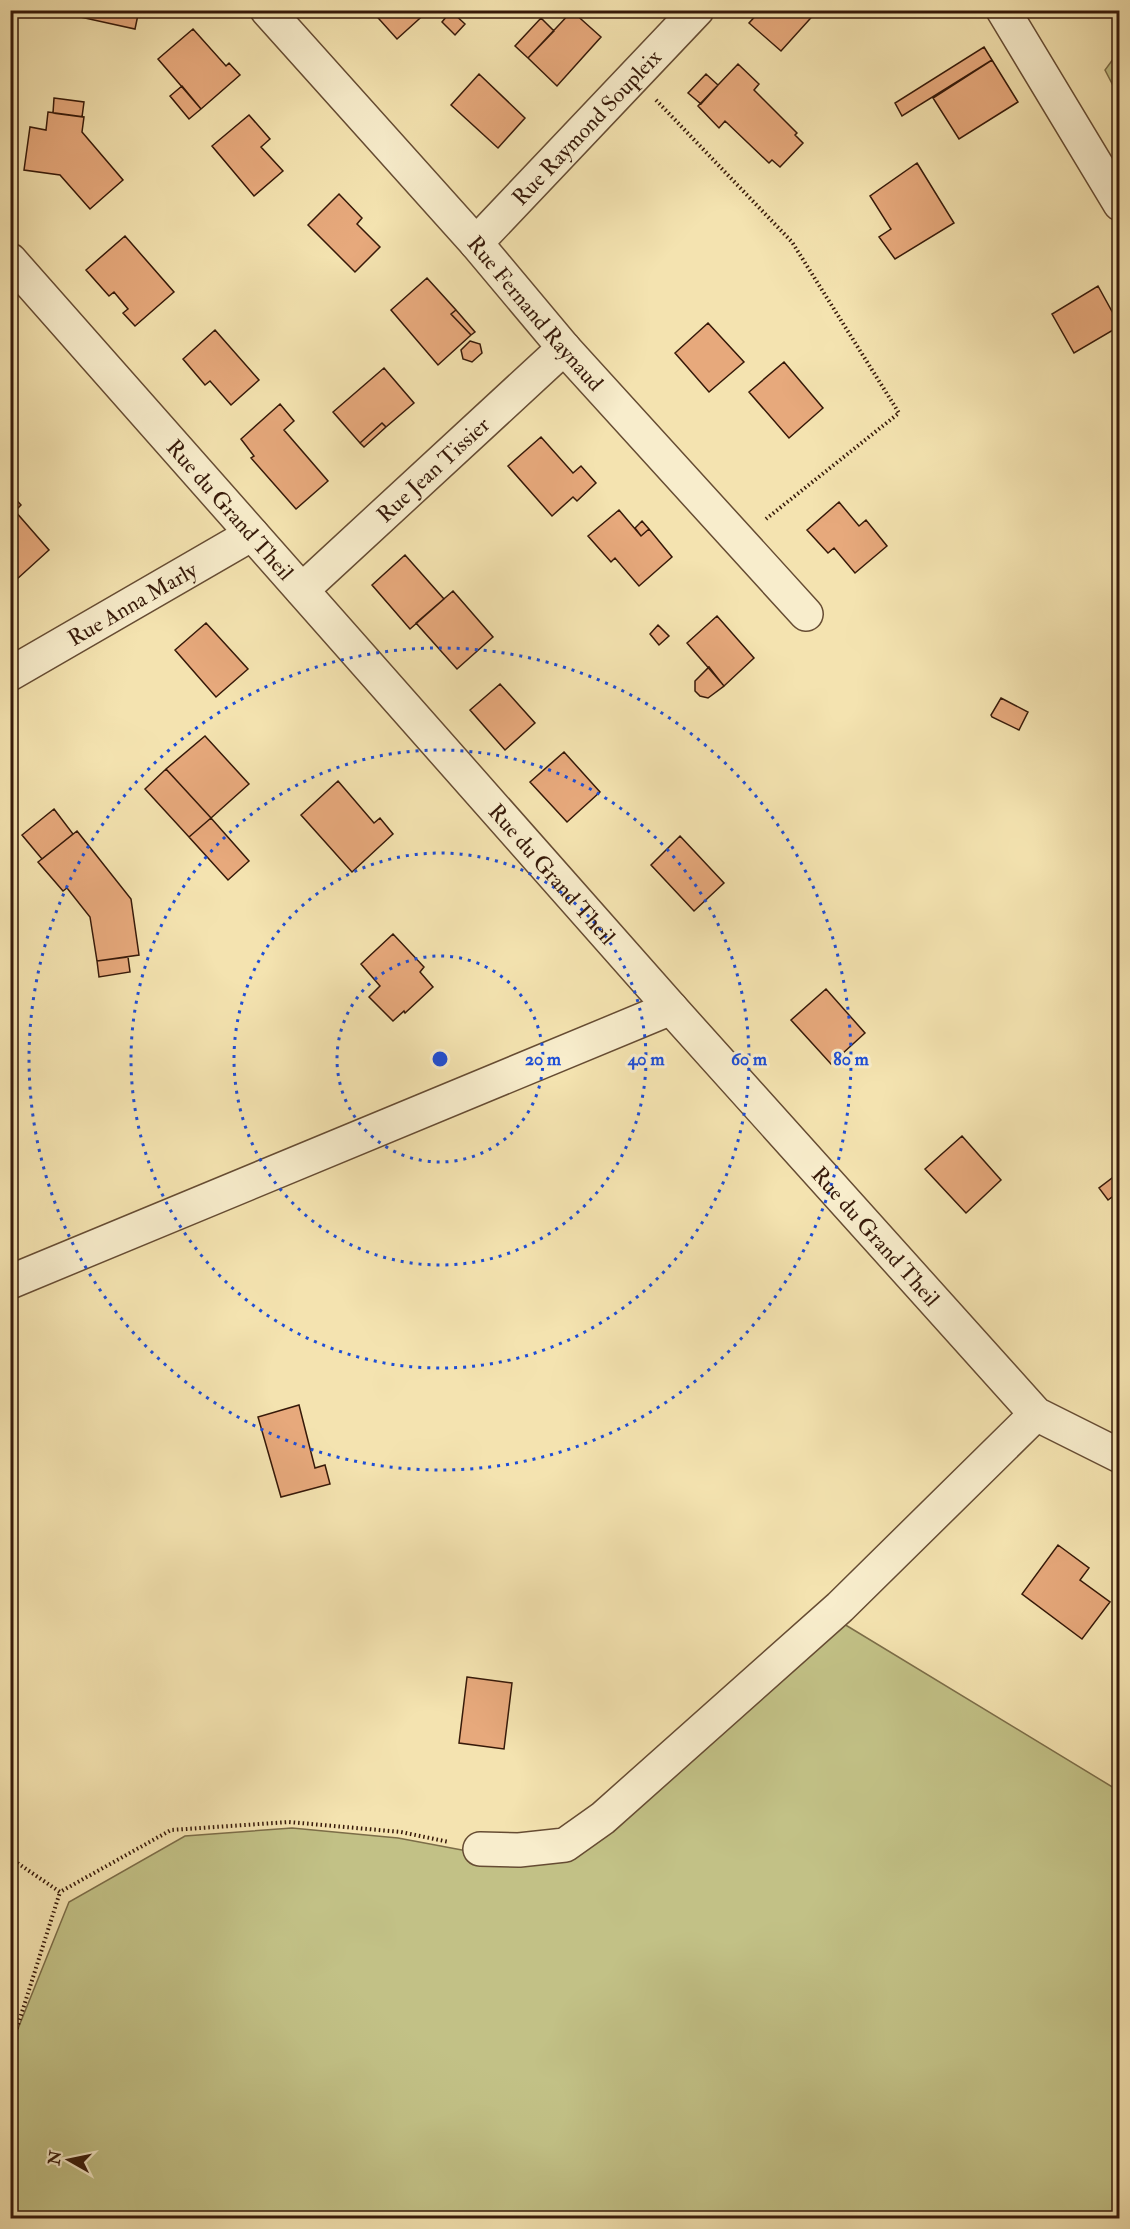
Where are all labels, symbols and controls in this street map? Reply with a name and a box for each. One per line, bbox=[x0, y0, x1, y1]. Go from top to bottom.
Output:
street label: Rue Raymond Soupleix bbox=[506, 43, 668, 212]
street label: Rue Fernand Raynaud bbox=[461, 230, 609, 397]
street label: Rue Jean Tissier bbox=[371, 410, 496, 529]
street label: Rue du Grand Theil bbox=[160, 434, 300, 587]
street label: Rue Anna Marly bbox=[63, 556, 202, 653]
street label: Rue du Grand Theil bbox=[482, 798, 621, 951]
text: 20 m bbox=[525, 1048, 562, 1071]
text: 40 m bbox=[627, 1048, 665, 1071]
text: 60 m bbox=[731, 1048, 768, 1071]
text: 80 m bbox=[833, 1048, 870, 1071]
centre of rings bbox=[430, 1049, 450, 1069]
street label: Rue du Grand Theil bbox=[805, 1161, 946, 1313]
north arrow bbox=[39, 2130, 99, 2190]
text: N bbox=[44, 2149, 66, 2167]

